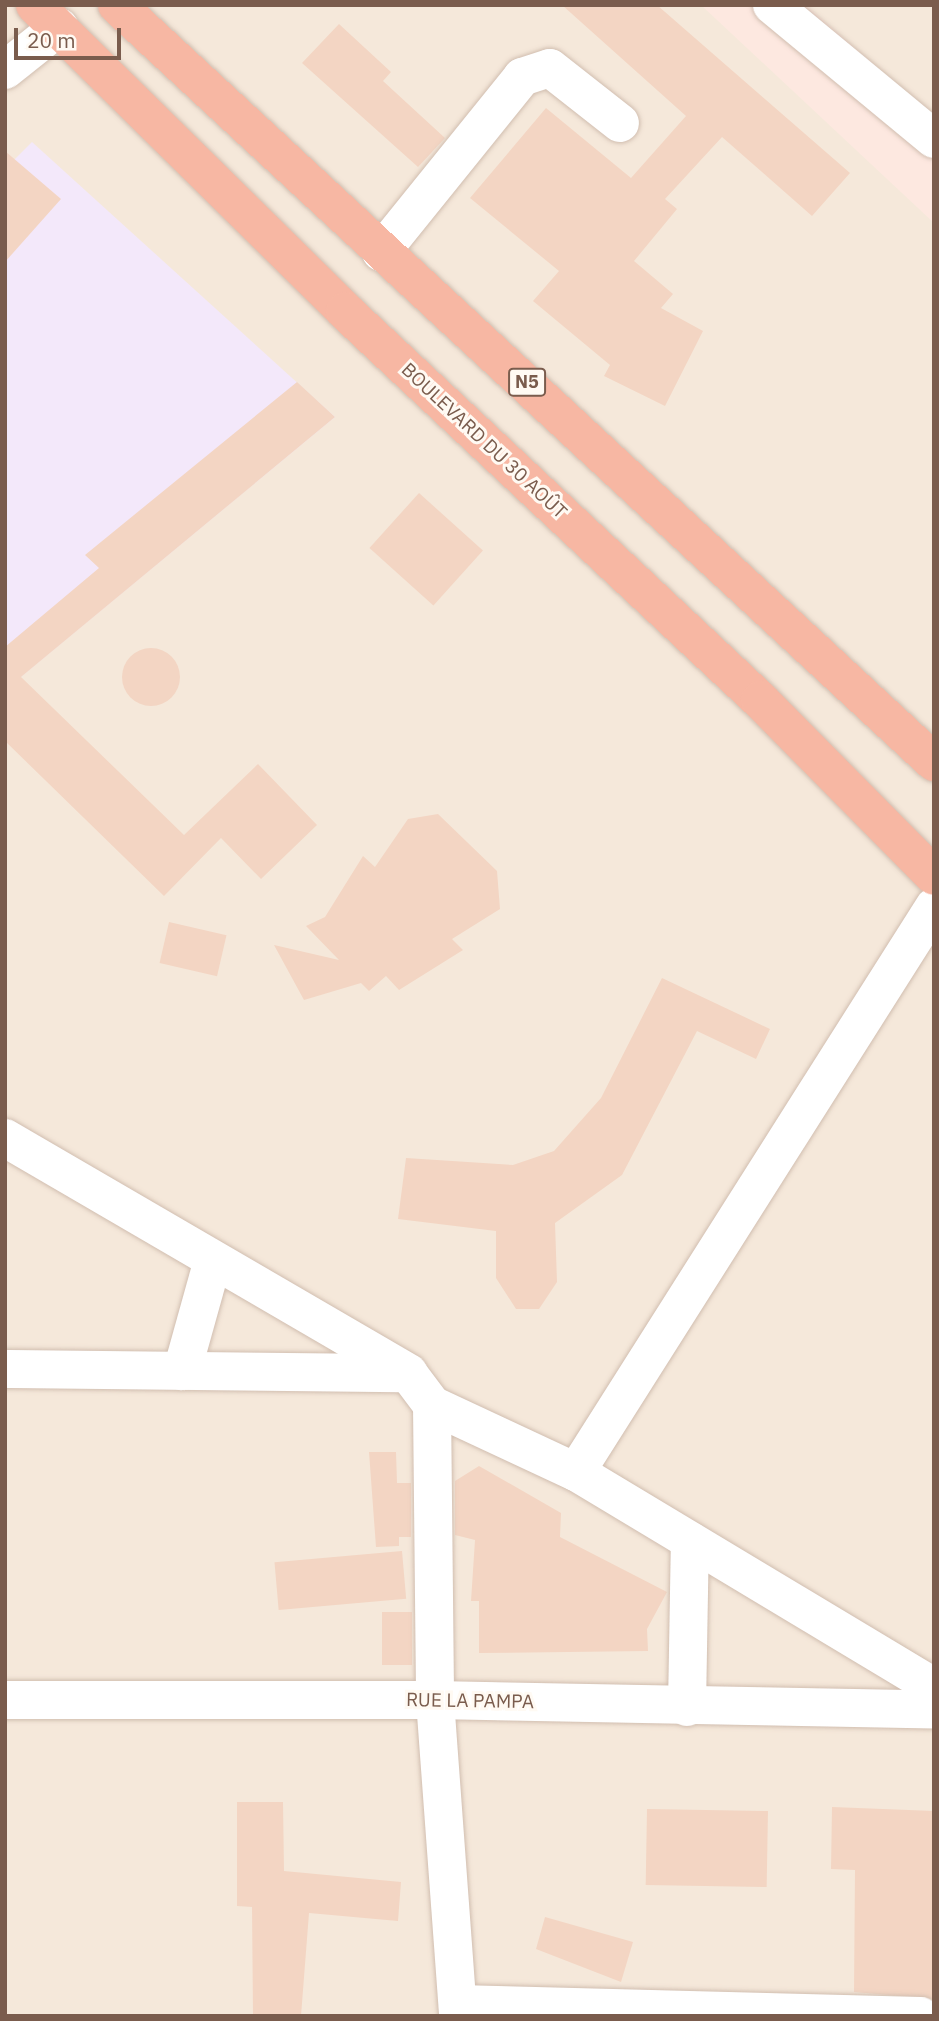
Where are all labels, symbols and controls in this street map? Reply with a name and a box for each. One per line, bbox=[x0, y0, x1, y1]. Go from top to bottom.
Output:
scale bar bbox=[18, 14, 124, 58]
text: 20 m bbox=[27, 26, 76, 54]
street label: BOULEVARD DU 30 AOÛT bbox=[397, 358, 571, 524]
road number: N5 bbox=[508, 368, 546, 396]
street label: RUE LA PAMPA bbox=[406, 1688, 534, 1714]

